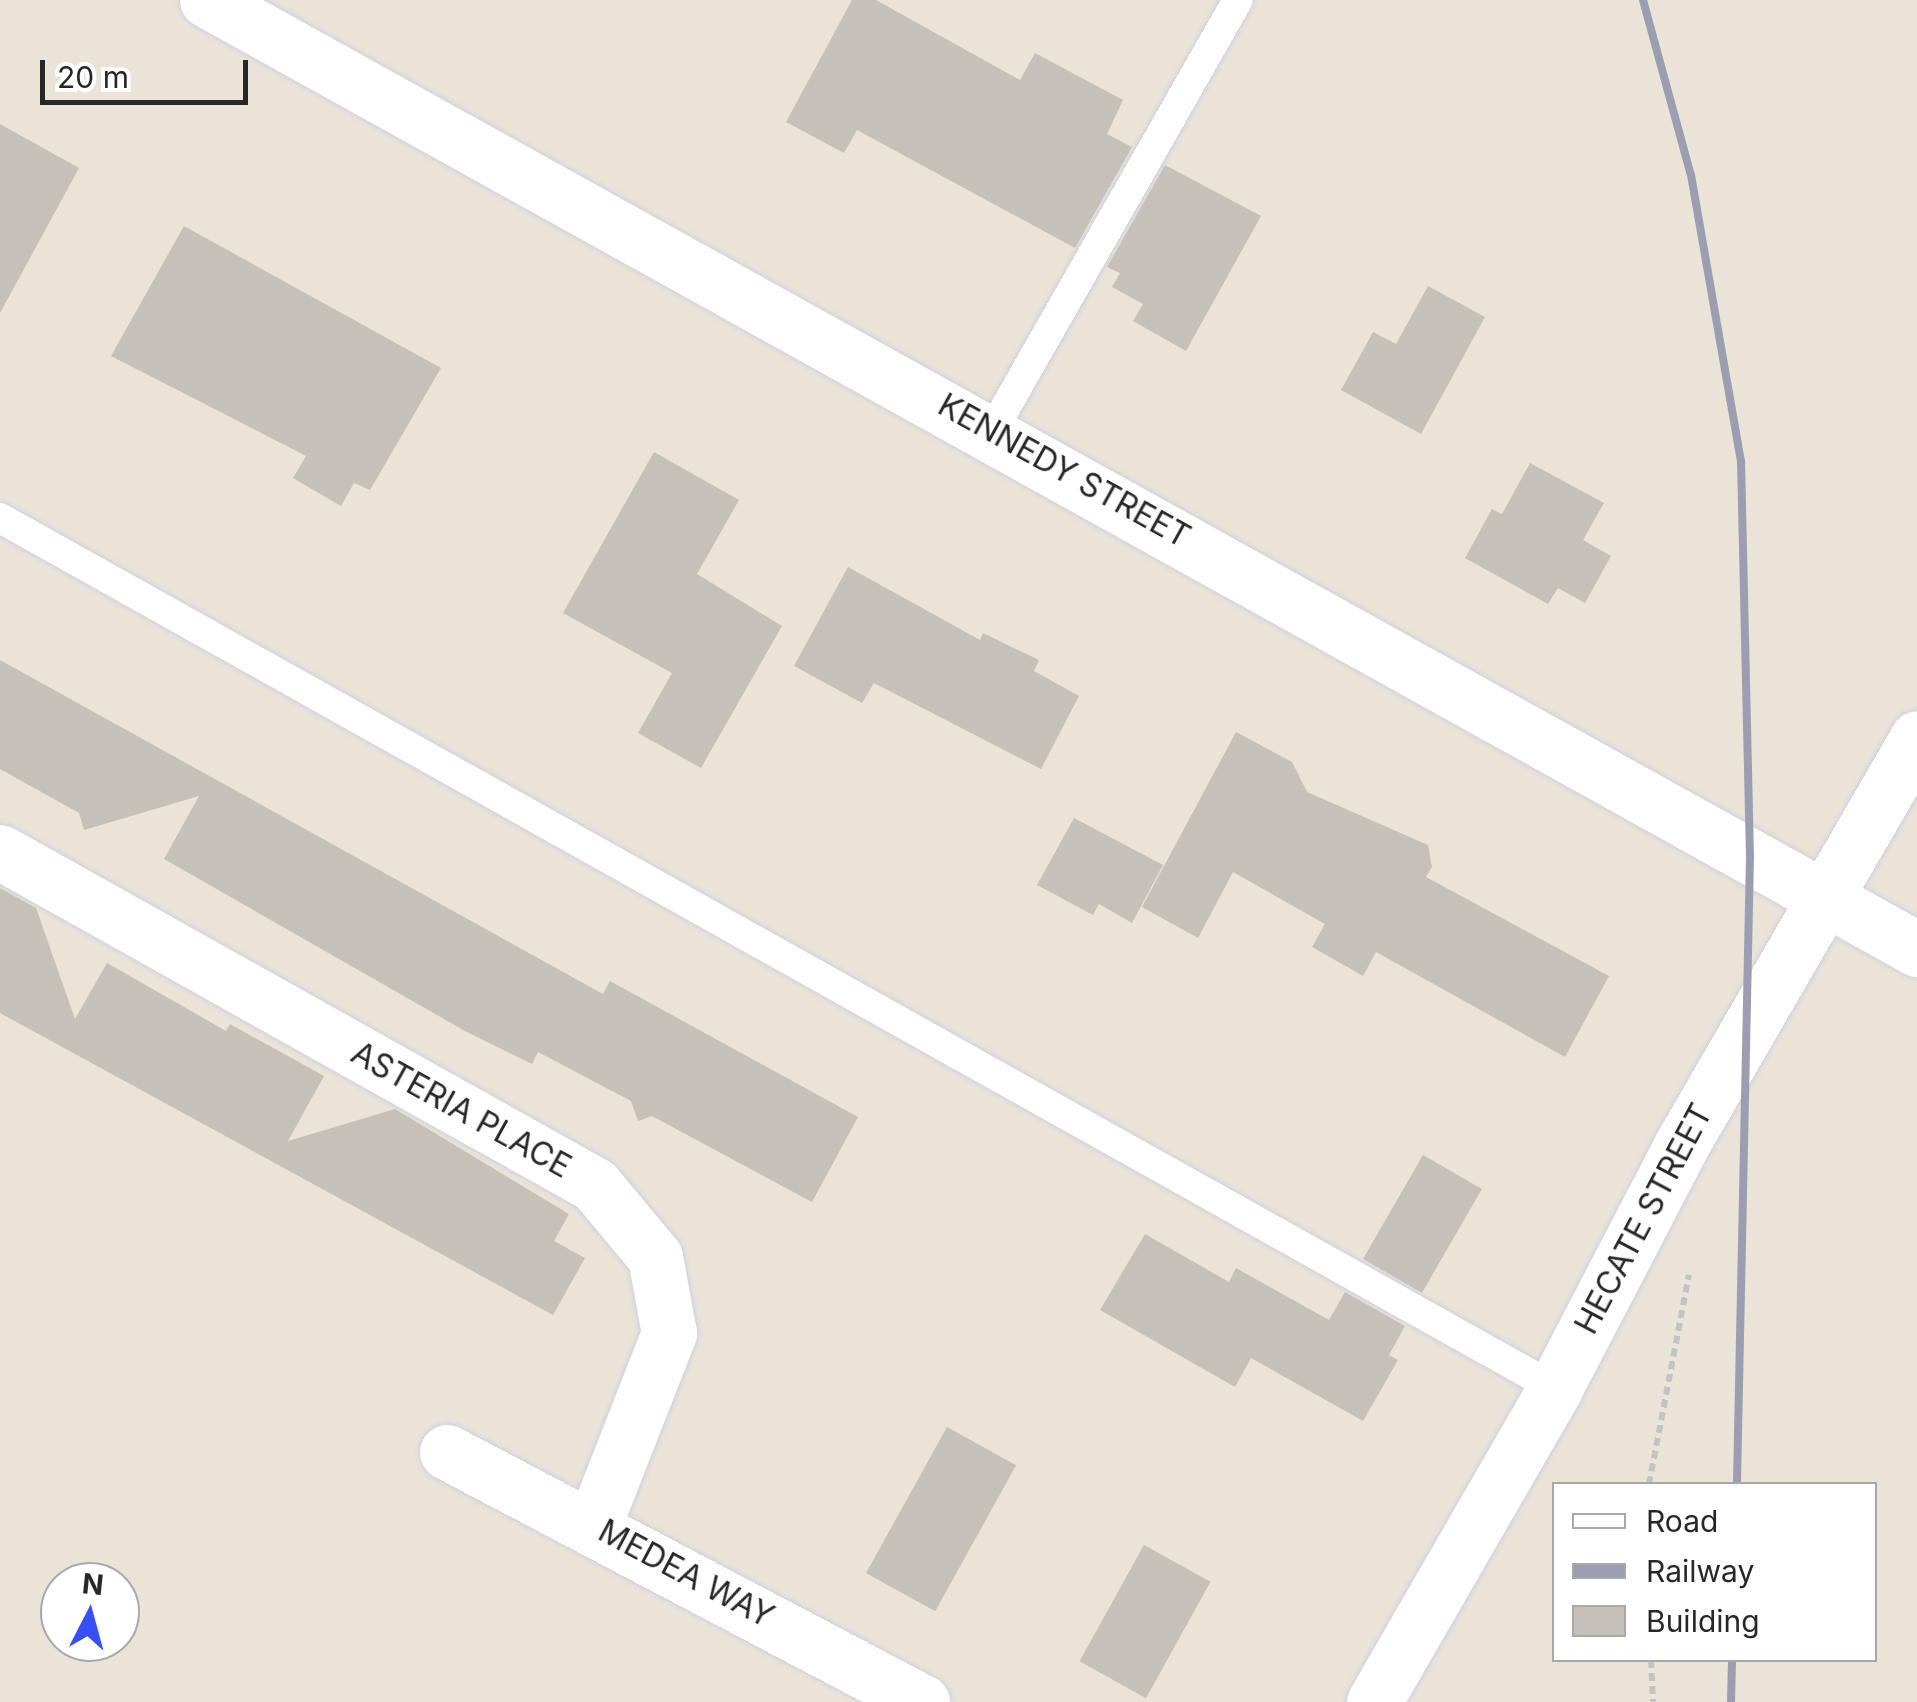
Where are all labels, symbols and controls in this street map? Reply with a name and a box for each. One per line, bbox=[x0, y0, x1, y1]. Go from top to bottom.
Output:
scale bar bbox=[45, 40, 252, 102]
text: 20 m bbox=[57, 59, 129, 95]
street label: KENNEDY STREET bbox=[931, 386, 1197, 556]
street label: ASTERIA PLACE bbox=[345, 1034, 577, 1186]
street label: HECATE STREET bbox=[1567, 1097, 1721, 1341]
legend bbox=[1552, 1482, 1877, 1662]
text: Road bbox=[1646, 1503, 1718, 1539]
street label: MEDEA WAY bbox=[592, 1512, 780, 1636]
text: Railway bbox=[1646, 1553, 1754, 1589]
north arrow bbox=[40, 1562, 140, 1662]
text: N bbox=[81, 1566, 105, 1602]
text: Building bbox=[1646, 1603, 1760, 1639]

